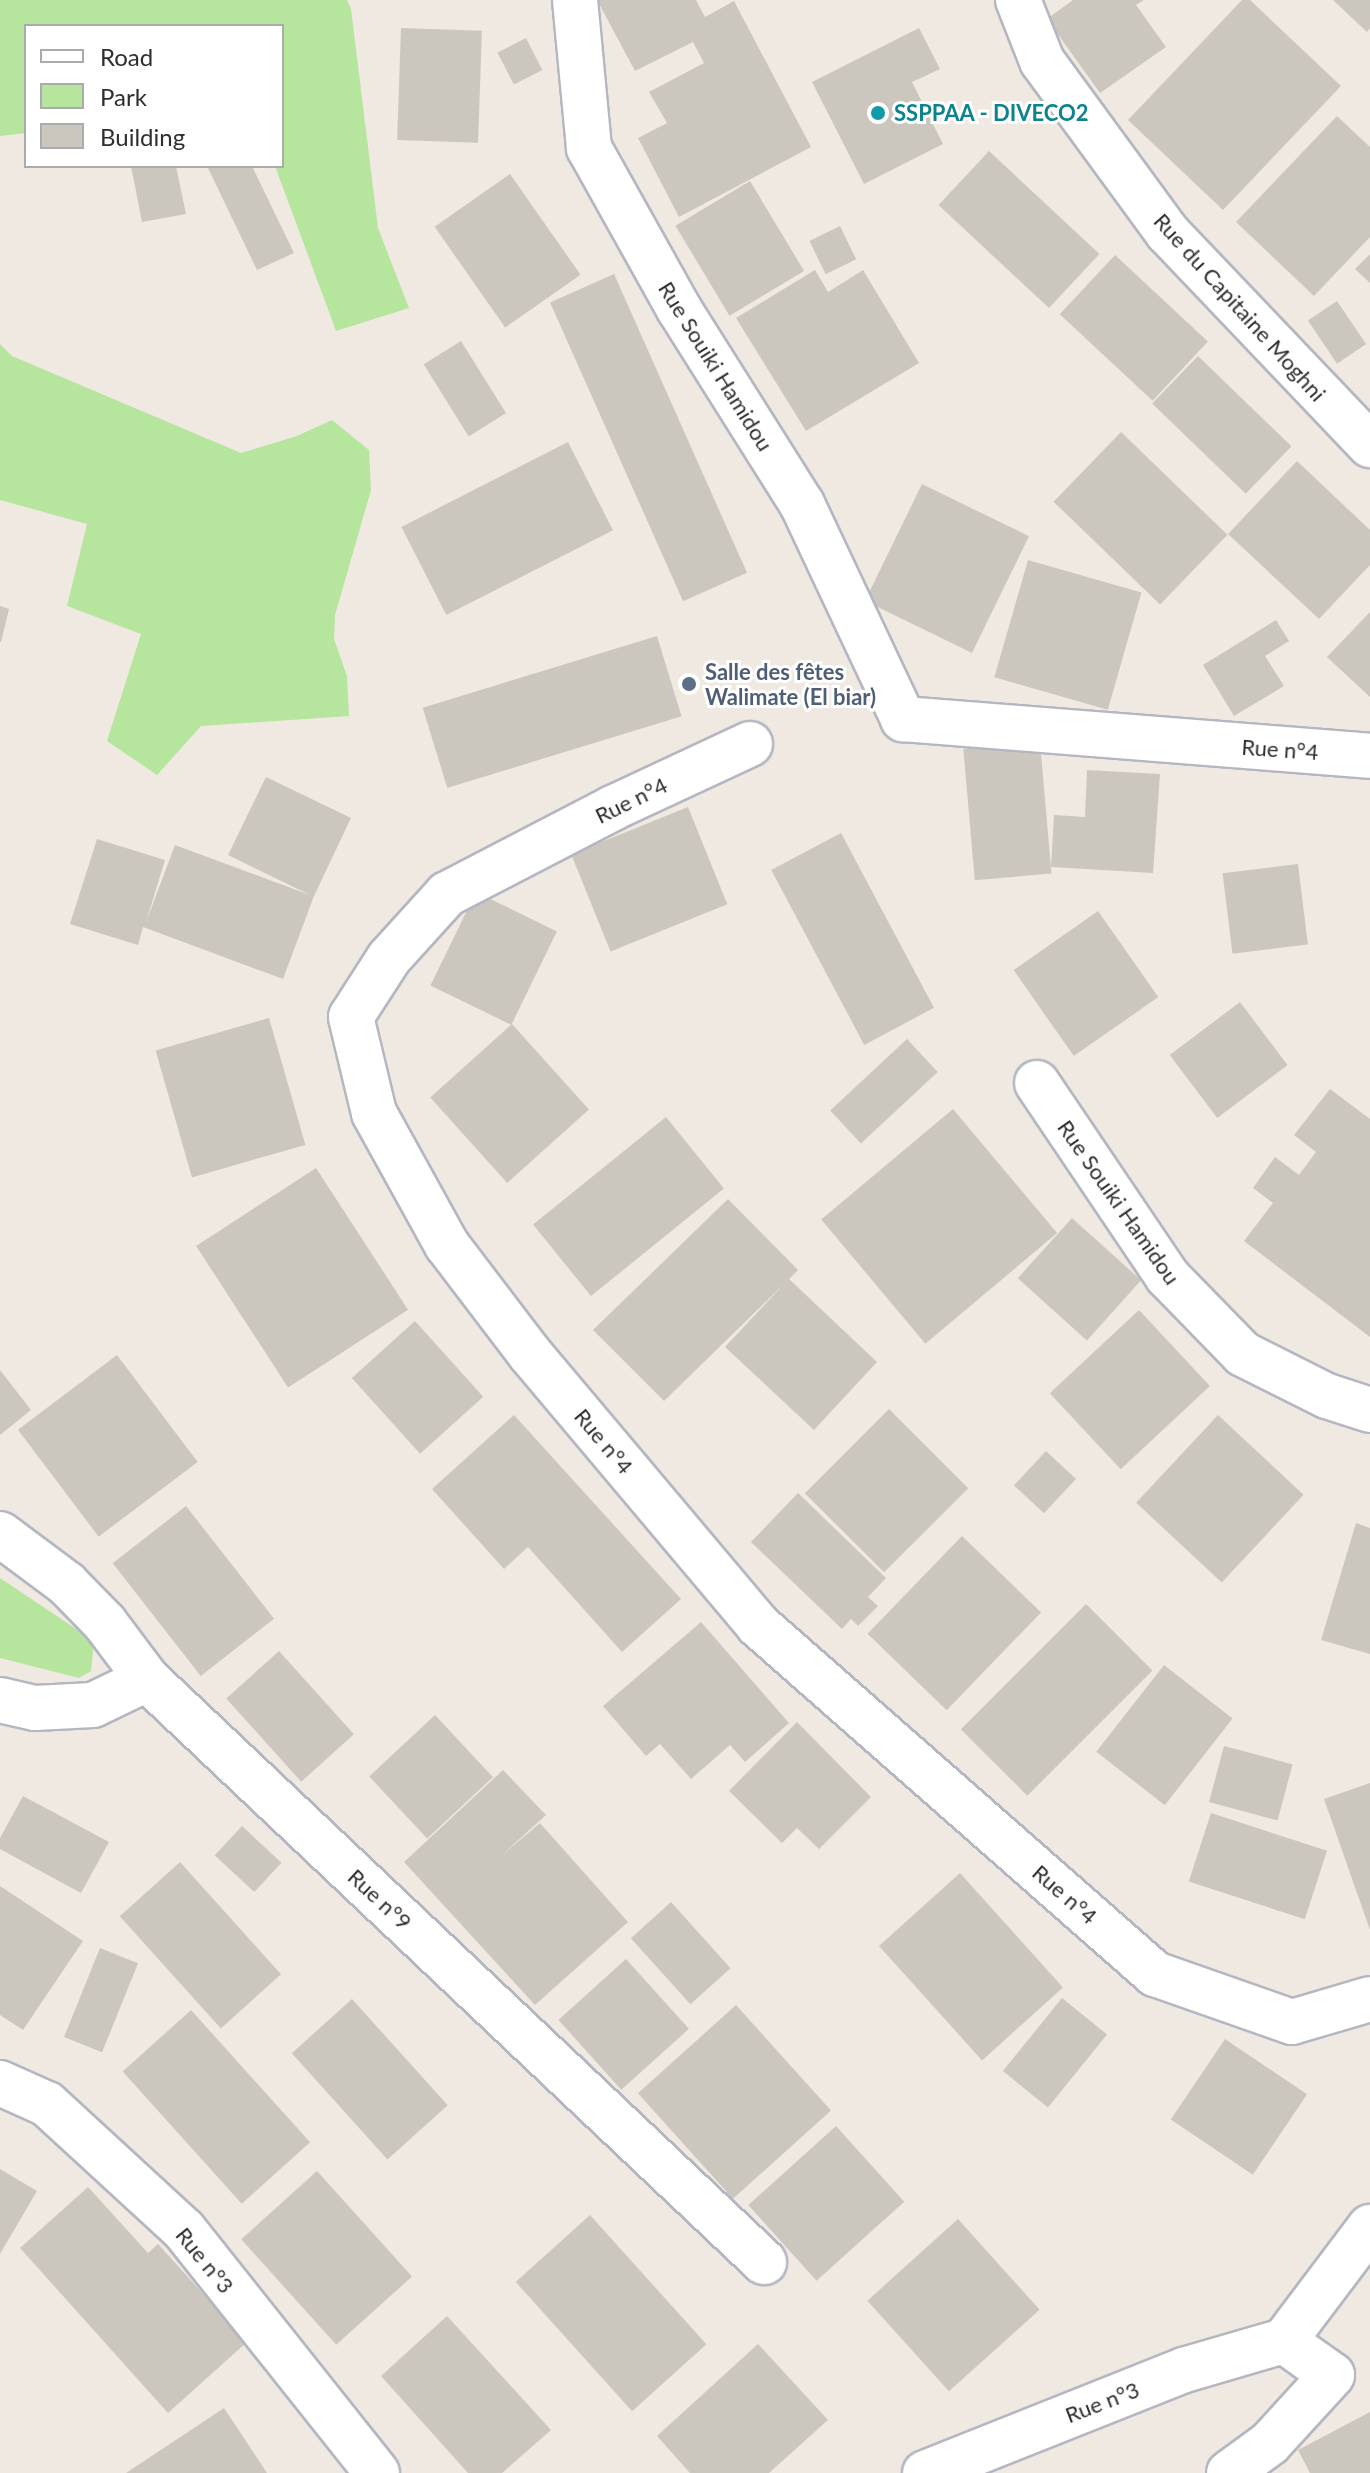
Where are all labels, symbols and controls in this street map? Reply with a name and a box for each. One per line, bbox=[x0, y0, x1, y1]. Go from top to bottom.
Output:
legend bbox=[24, 24, 284, 168]
text: Road bbox=[100, 42, 153, 71]
text: Park bbox=[100, 82, 147, 111]
place label: SSPPAA - DIVECO2 bbox=[894, 100, 1089, 126]
marker: SSPPAA - DIVECO2 bbox=[869, 104, 887, 122]
text: Building bbox=[100, 122, 185, 151]
street label: Rue du Capitaine Moghni bbox=[1149, 208, 1331, 406]
street label: Rue Souiki Hamidou bbox=[653, 276, 779, 456]
place label: Salle des fêtes Walimate (El biar) bbox=[705, 658, 876, 710]
marker: Salle des fêtes Walimate (El biar) bbox=[680, 675, 698, 693]
street label: Rue n°4 bbox=[1241, 733, 1319, 765]
street label: Rue n°4 bbox=[591, 771, 671, 829]
street label: Rue Souiki Hamidou bbox=[1052, 1115, 1186, 1289]
street label: Rue n°4 bbox=[569, 1403, 639, 1479]
street label: Rue n°4 bbox=[1027, 1859, 1103, 1929]
street label: Rue n°9 bbox=[343, 1863, 417, 1935]
street label: Rue n°3 bbox=[171, 2222, 239, 2298]
street label: Rue n°3 bbox=[1061, 2376, 1143, 2428]

